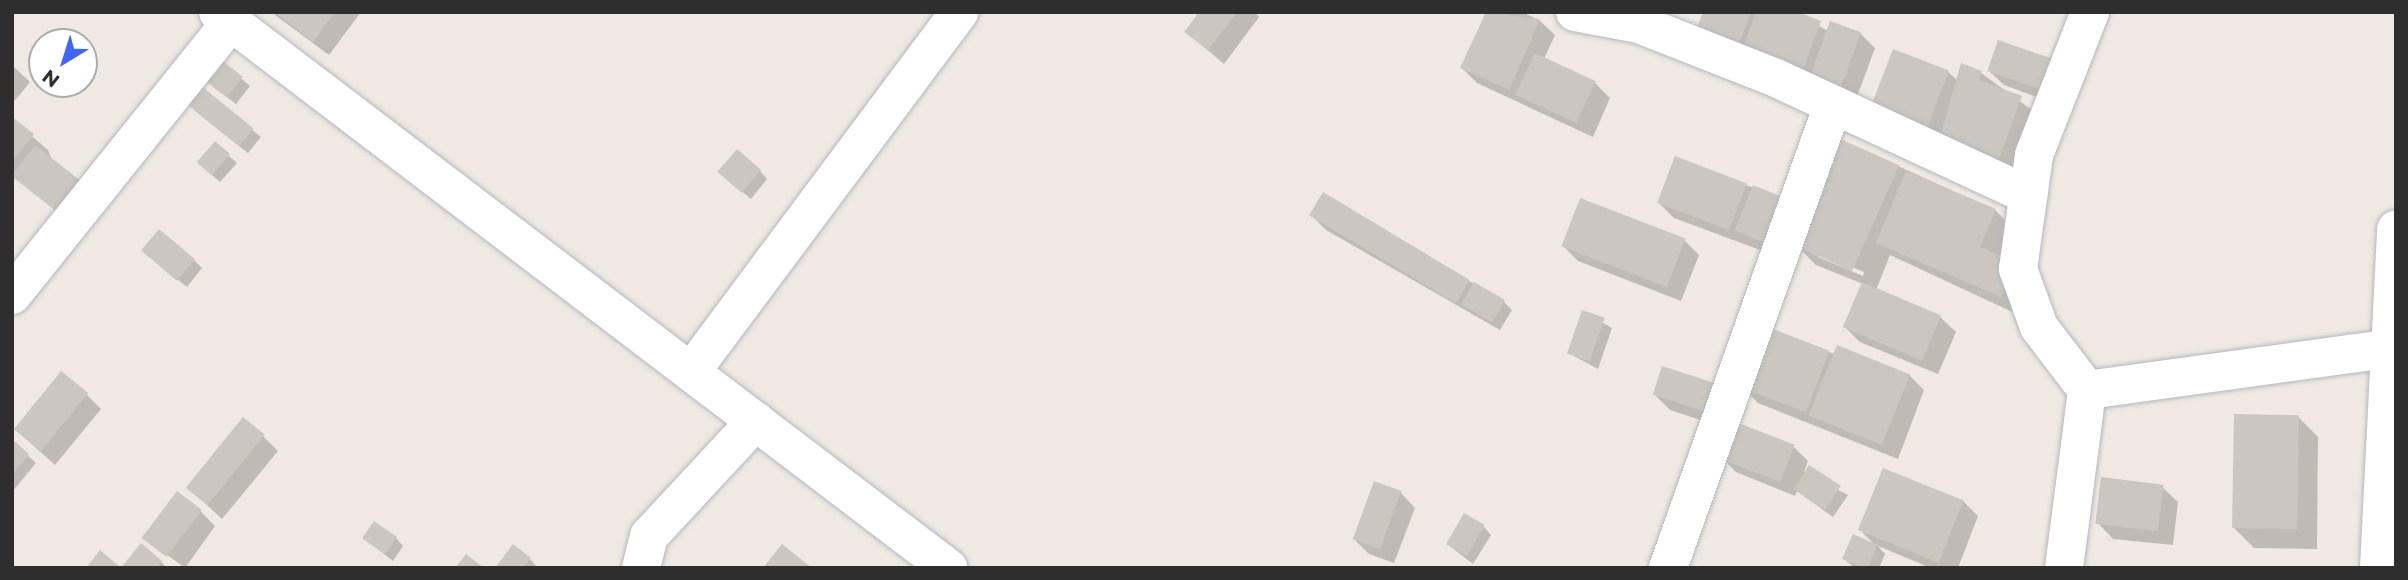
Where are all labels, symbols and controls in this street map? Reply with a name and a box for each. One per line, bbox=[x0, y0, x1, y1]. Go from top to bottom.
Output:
north arrow bbox=[28, 28, 98, 98]
text: N bbox=[38, 65, 64, 92]

